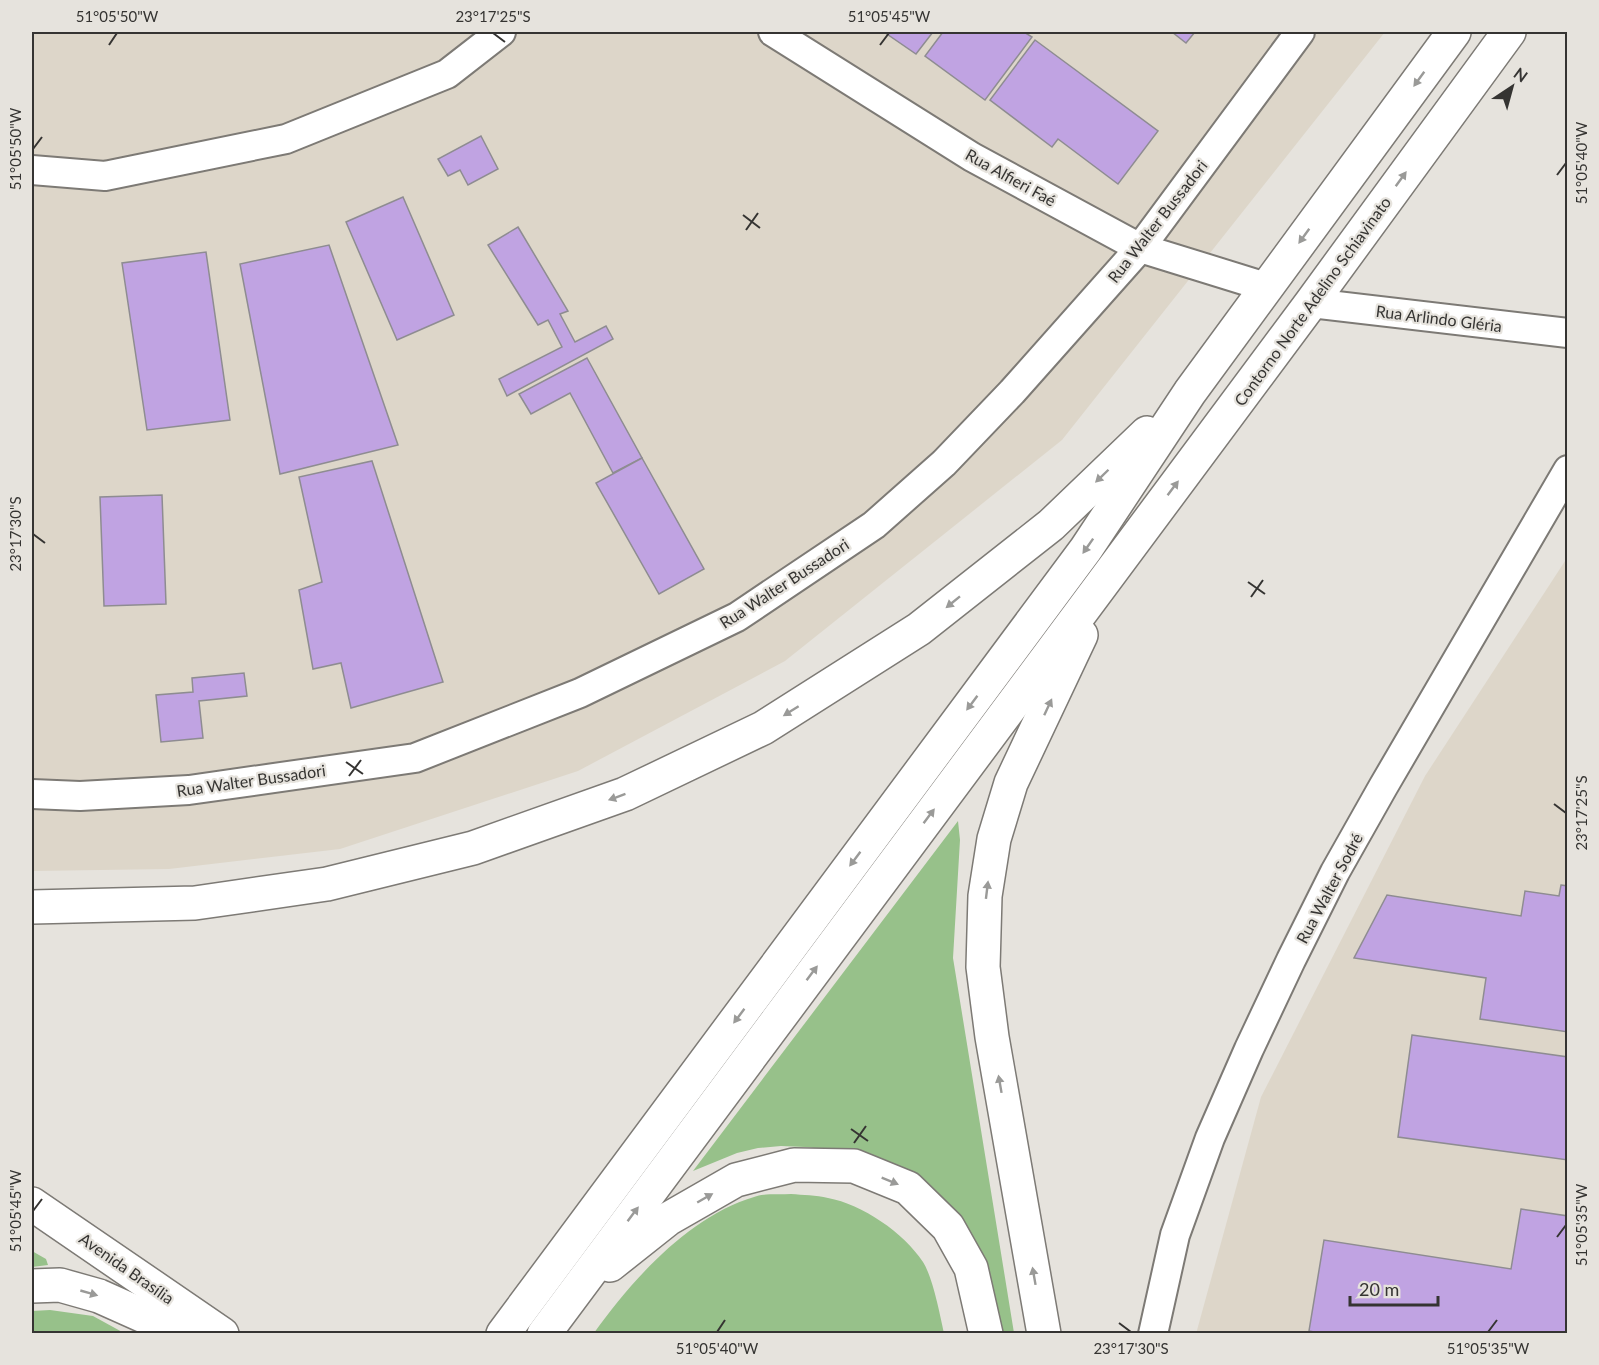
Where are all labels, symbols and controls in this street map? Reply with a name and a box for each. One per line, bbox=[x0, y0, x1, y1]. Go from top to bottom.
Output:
text: 51°05'50"W bbox=[76, 7, 159, 25]
text: 23°17'25"S bbox=[455, 7, 531, 25]
text: 51°05'45"W bbox=[848, 7, 931, 25]
north arrow bbox=[1482, 57, 1542, 117]
text: N bbox=[1511, 63, 1532, 86]
one-way arrow bbox=[1414, 71, 1426, 86]
text: 51°05'50"W bbox=[6, 107, 24, 190]
text: 51°05'40"W bbox=[1572, 121, 1590, 204]
street label: Rua Alfieri Faé bbox=[962, 144, 1060, 210]
street label: Rua Walter Bussadori bbox=[1103, 156, 1211, 286]
one-way arrow bbox=[1395, 172, 1407, 187]
street label: Contorno Norte Adelino Schiavinato bbox=[1230, 193, 1394, 409]
one-way arrow bbox=[1298, 227, 1310, 243]
street label: Rua Arlindo Gléria bbox=[1375, 301, 1503, 335]
one-way arrow bbox=[1094, 469, 1109, 483]
one-way arrow bbox=[1167, 481, 1179, 497]
text: 23°17'30"S bbox=[6, 496, 24, 572]
street label: Rua Walter Bussadori bbox=[716, 534, 852, 632]
one-way arrow bbox=[1082, 538, 1093, 554]
one-way arrow bbox=[946, 596, 961, 608]
one-way arrow bbox=[966, 695, 978, 710]
one-way arrow bbox=[1043, 698, 1052, 715]
one-way arrow bbox=[783, 705, 799, 716]
street label: Rua Walter Bussadori bbox=[175, 760, 327, 800]
text: 23°17'25"S bbox=[1572, 775, 1590, 851]
one-way arrow bbox=[608, 793, 626, 802]
one-way arrow bbox=[922, 809, 934, 824]
street label: Rua Walter Sodré bbox=[1292, 830, 1366, 946]
one-way arrow bbox=[850, 852, 862, 867]
one-way arrow bbox=[982, 881, 991, 900]
one-way arrow bbox=[806, 965, 818, 980]
one-way arrow bbox=[733, 1007, 745, 1023]
one-way arrow bbox=[996, 1074, 1005, 1093]
text: 51°05'45"W bbox=[6, 1169, 24, 1252]
one-way arrow bbox=[882, 1176, 900, 1186]
text: 51°05'35"W bbox=[1572, 1183, 1590, 1266]
one-way arrow bbox=[697, 1193, 714, 1203]
one-way arrow bbox=[627, 1206, 639, 1222]
street label: Avenida Brasília bbox=[76, 1228, 178, 1308]
one-way arrow bbox=[1029, 1266, 1038, 1285]
scale bar bbox=[1350, 1269, 1438, 1307]
text: 20 m bbox=[1359, 1278, 1399, 1300]
one-way arrow bbox=[80, 1289, 98, 1298]
text: 51°05'40"W bbox=[676, 1339, 759, 1357]
text: 23°17'30"S bbox=[1093, 1339, 1169, 1357]
text: 51°05'35"W bbox=[1447, 1339, 1530, 1357]

